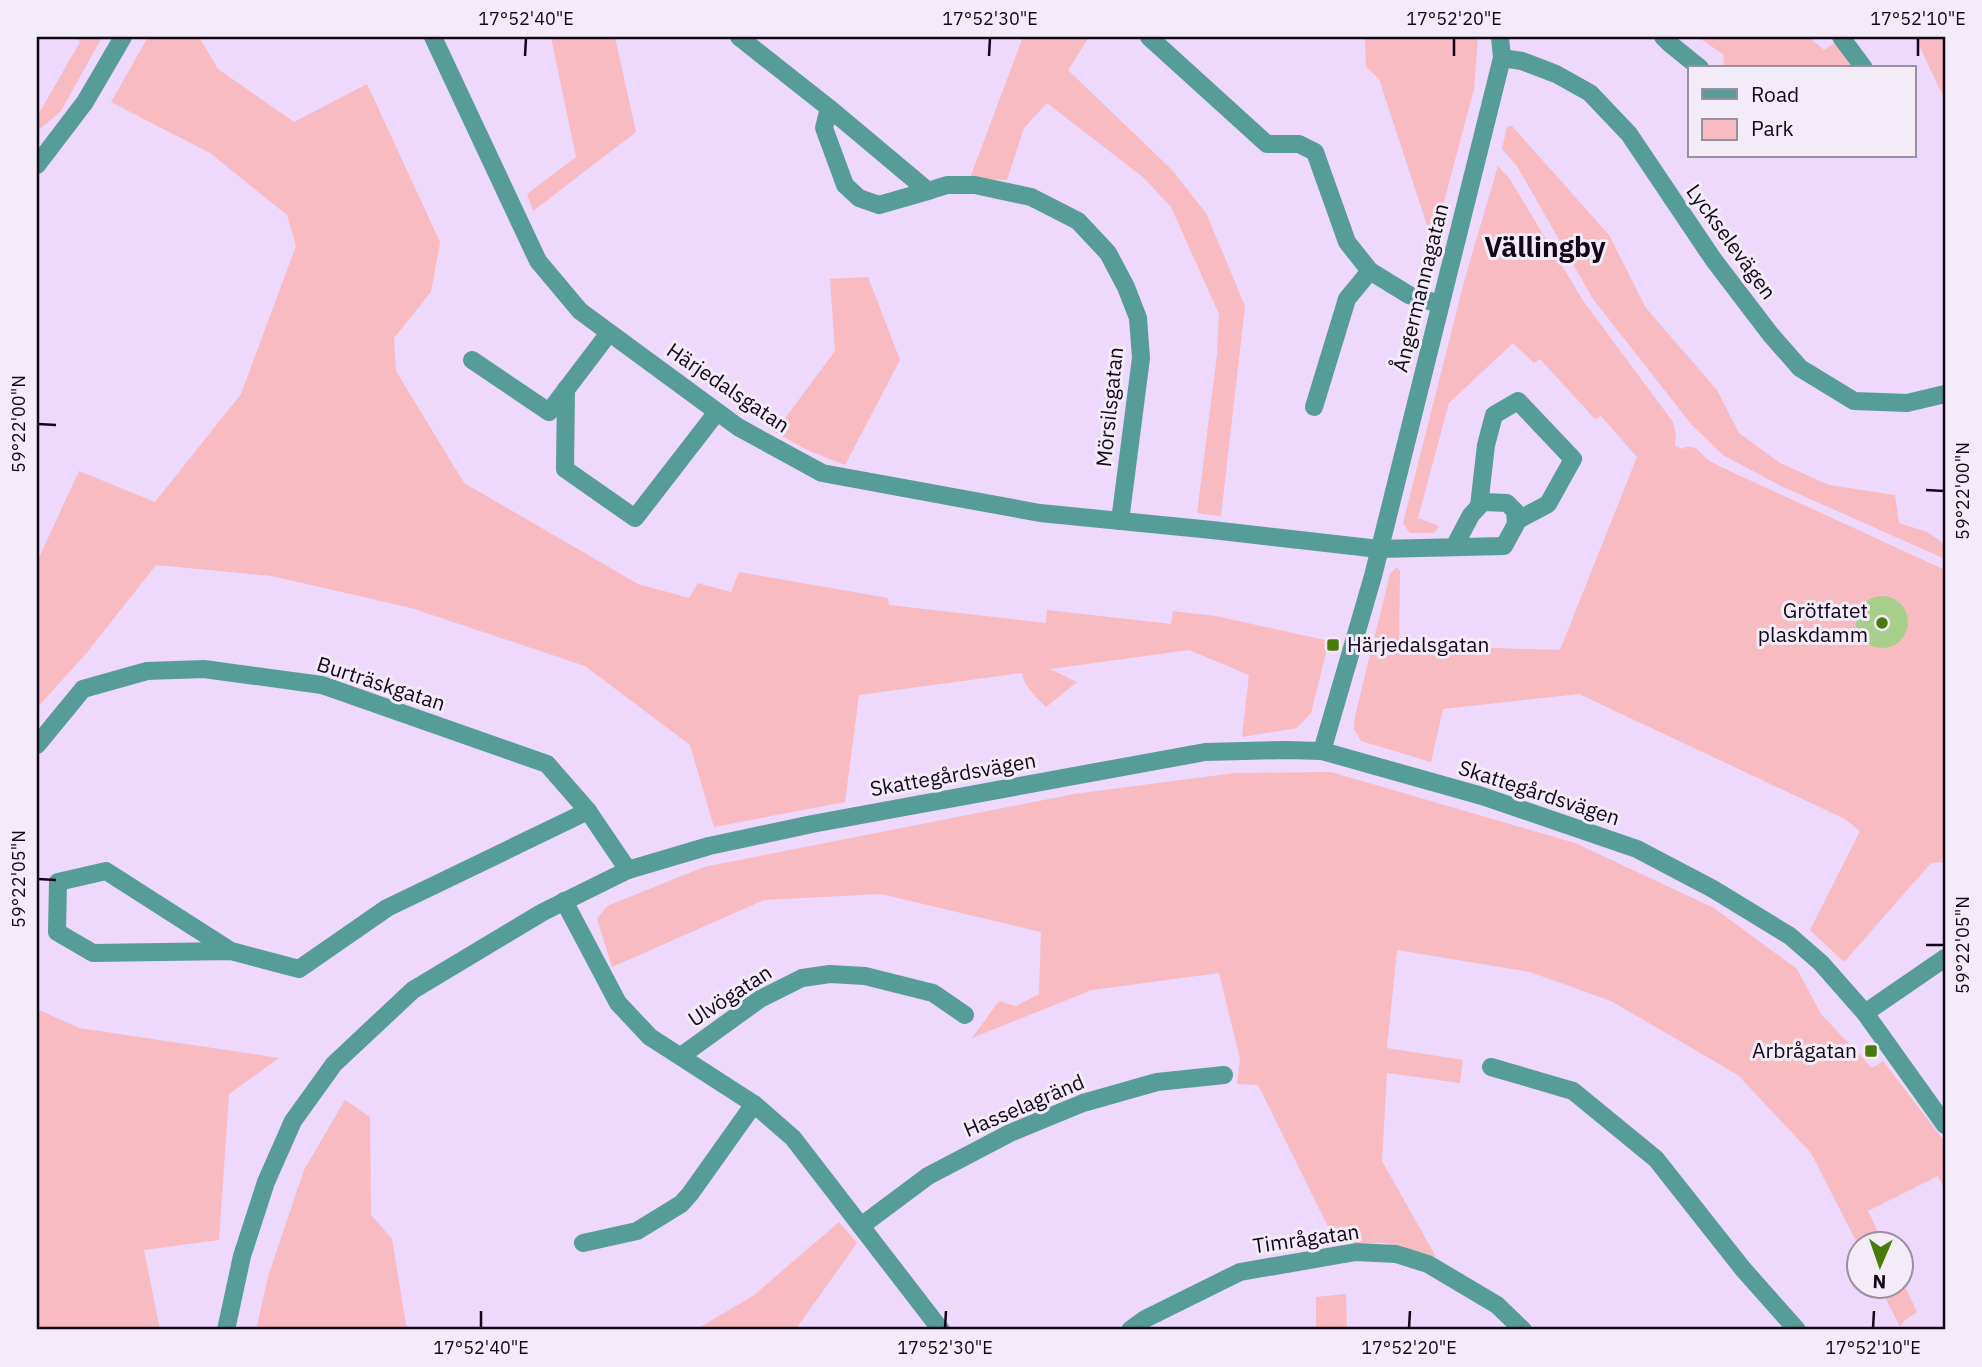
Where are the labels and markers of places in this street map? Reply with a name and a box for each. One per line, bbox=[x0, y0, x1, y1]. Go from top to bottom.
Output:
place label: Grötfatet plaskdamm bbox=[1758, 596, 1868, 648]
marker: Grötfatet plaskdamm bbox=[1874, 615, 1890, 631]
place label: Härjedalsgatan bbox=[1347, 630, 1489, 658]
marker: Härjedalsgatan bbox=[1325, 637, 1341, 653]
place label: Arbrågatan bbox=[1752, 1036, 1857, 1064]
marker: Arbrågatan bbox=[1863, 1043, 1879, 1059]

